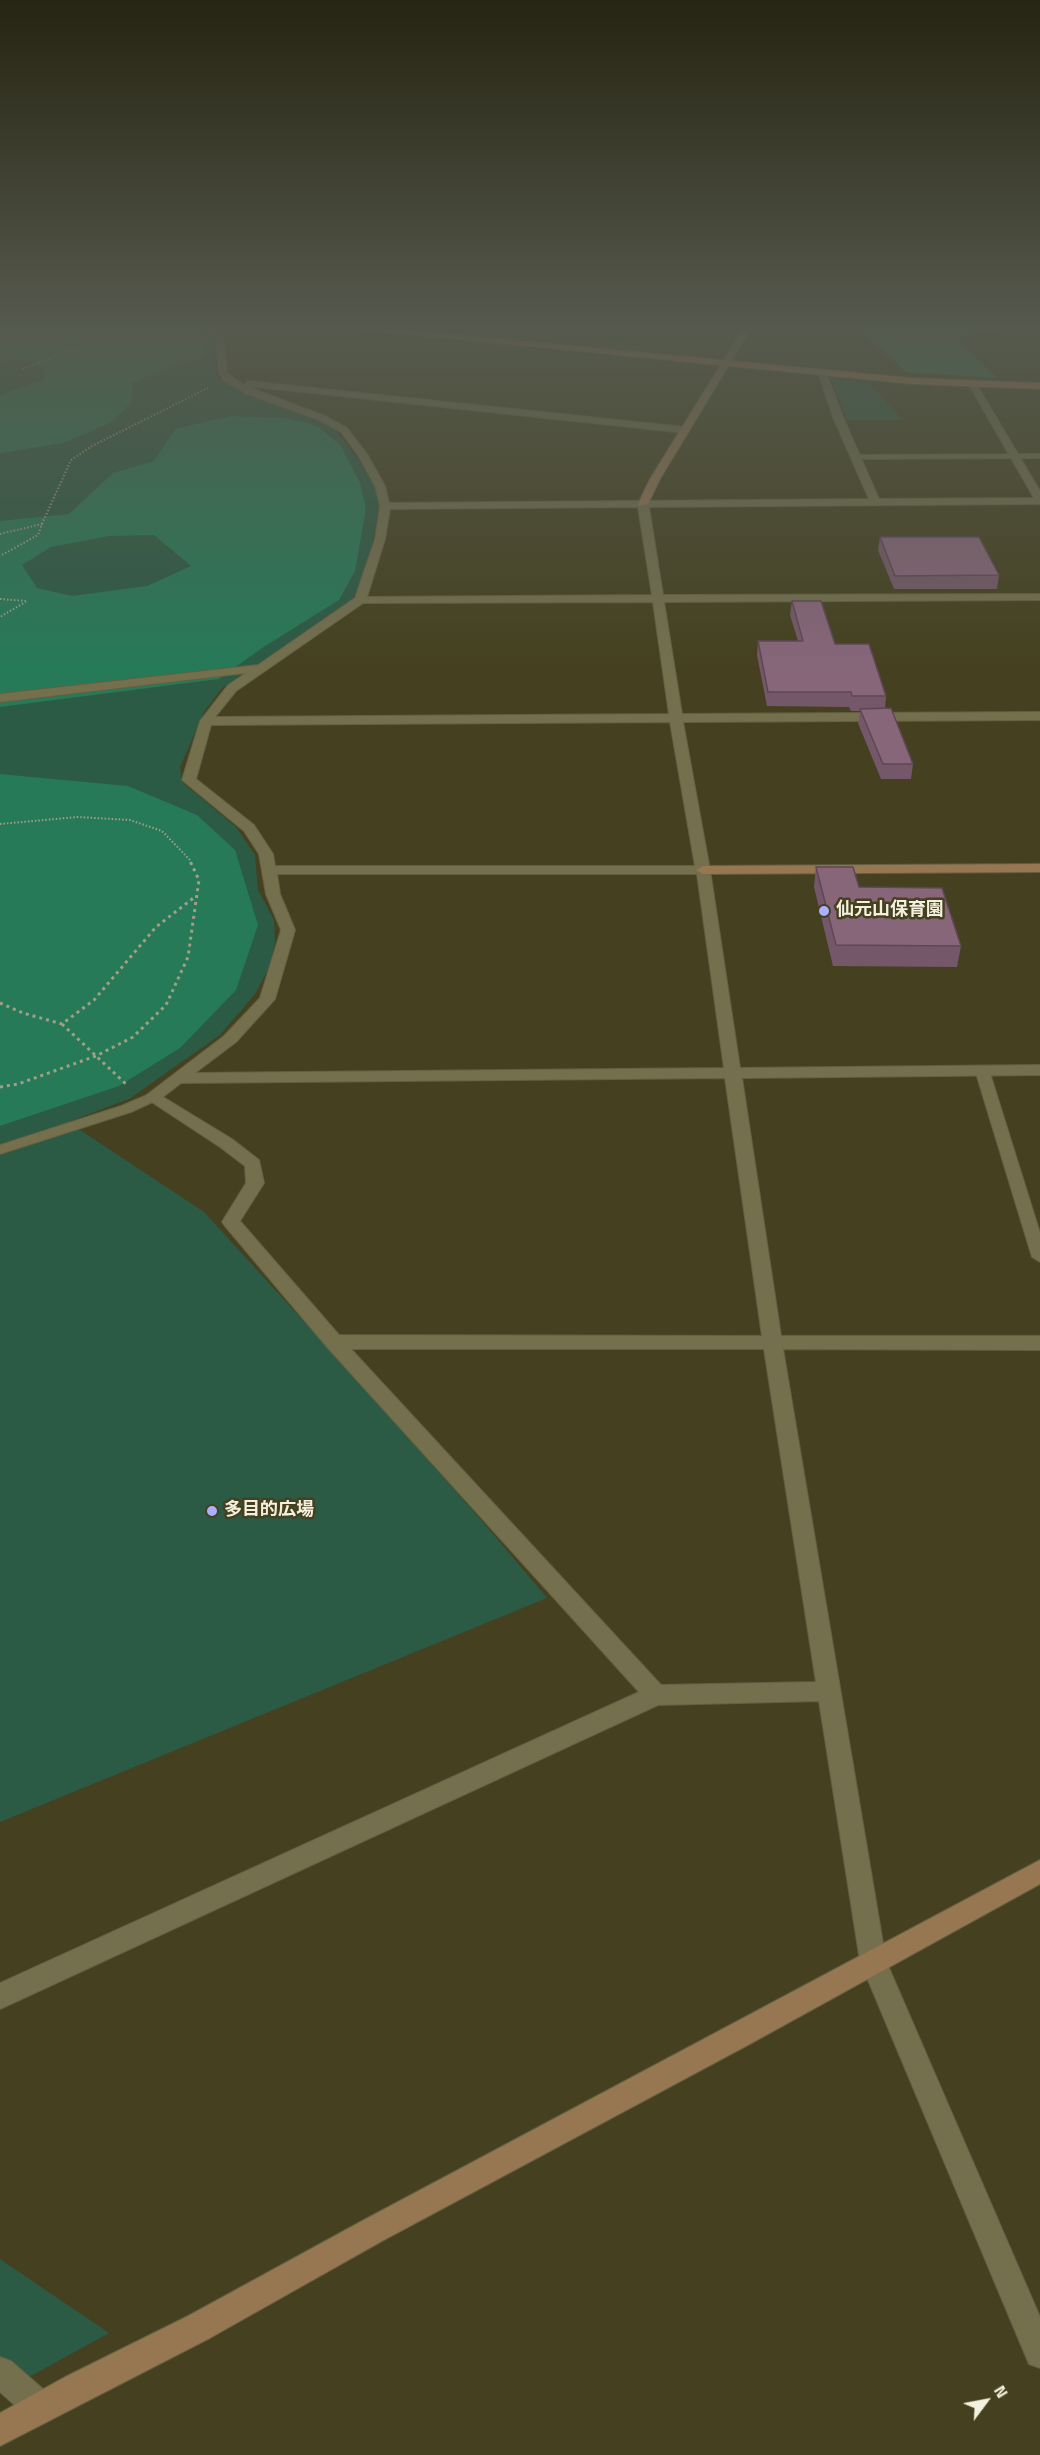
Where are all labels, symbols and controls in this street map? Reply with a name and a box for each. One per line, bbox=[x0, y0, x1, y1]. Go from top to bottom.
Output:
place label: 仙元山保育園 bbox=[836, 900, 944, 922]
marker: 仙元山保育園 bbox=[817, 904, 831, 918]
place label: 多目的広場 bbox=[224, 1500, 314, 1522]
marker: 多目的広場 bbox=[205, 1504, 219, 1518]
north arrow bbox=[956, 2371, 1016, 2431]
text: N bbox=[988, 2380, 1014, 2403]

